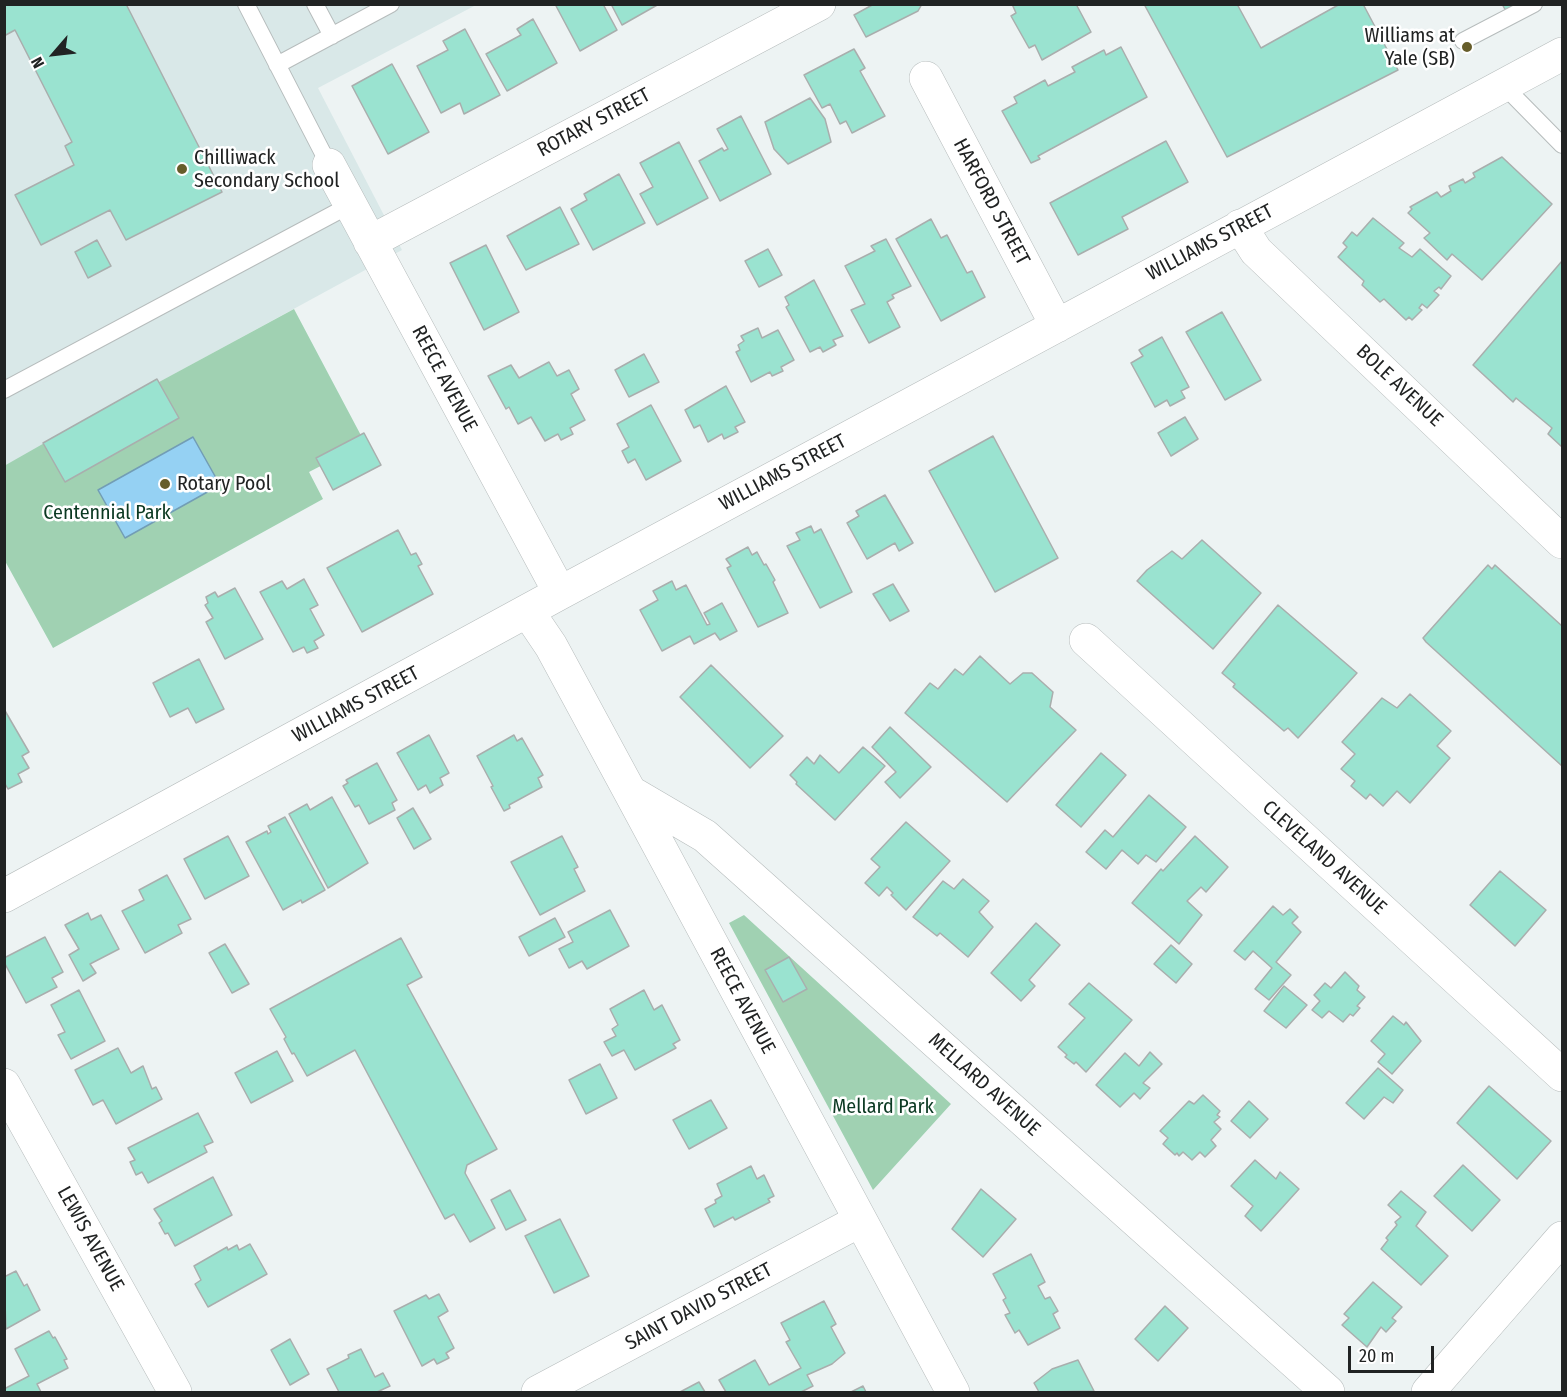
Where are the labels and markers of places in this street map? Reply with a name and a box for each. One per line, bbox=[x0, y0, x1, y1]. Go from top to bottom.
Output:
place label: Williams at Yale (SB) bbox=[1365, 24, 1455, 71]
marker: Williams at Yale (SB) bbox=[1460, 40, 1474, 54]
place label: Chilliwack Secondary School bbox=[194, 146, 339, 193]
marker: Chilliwack Secondary School bbox=[175, 162, 189, 176]
place label: Rotary Pool bbox=[177, 472, 271, 496]
marker: Rotary Pool bbox=[158, 477, 172, 491]

